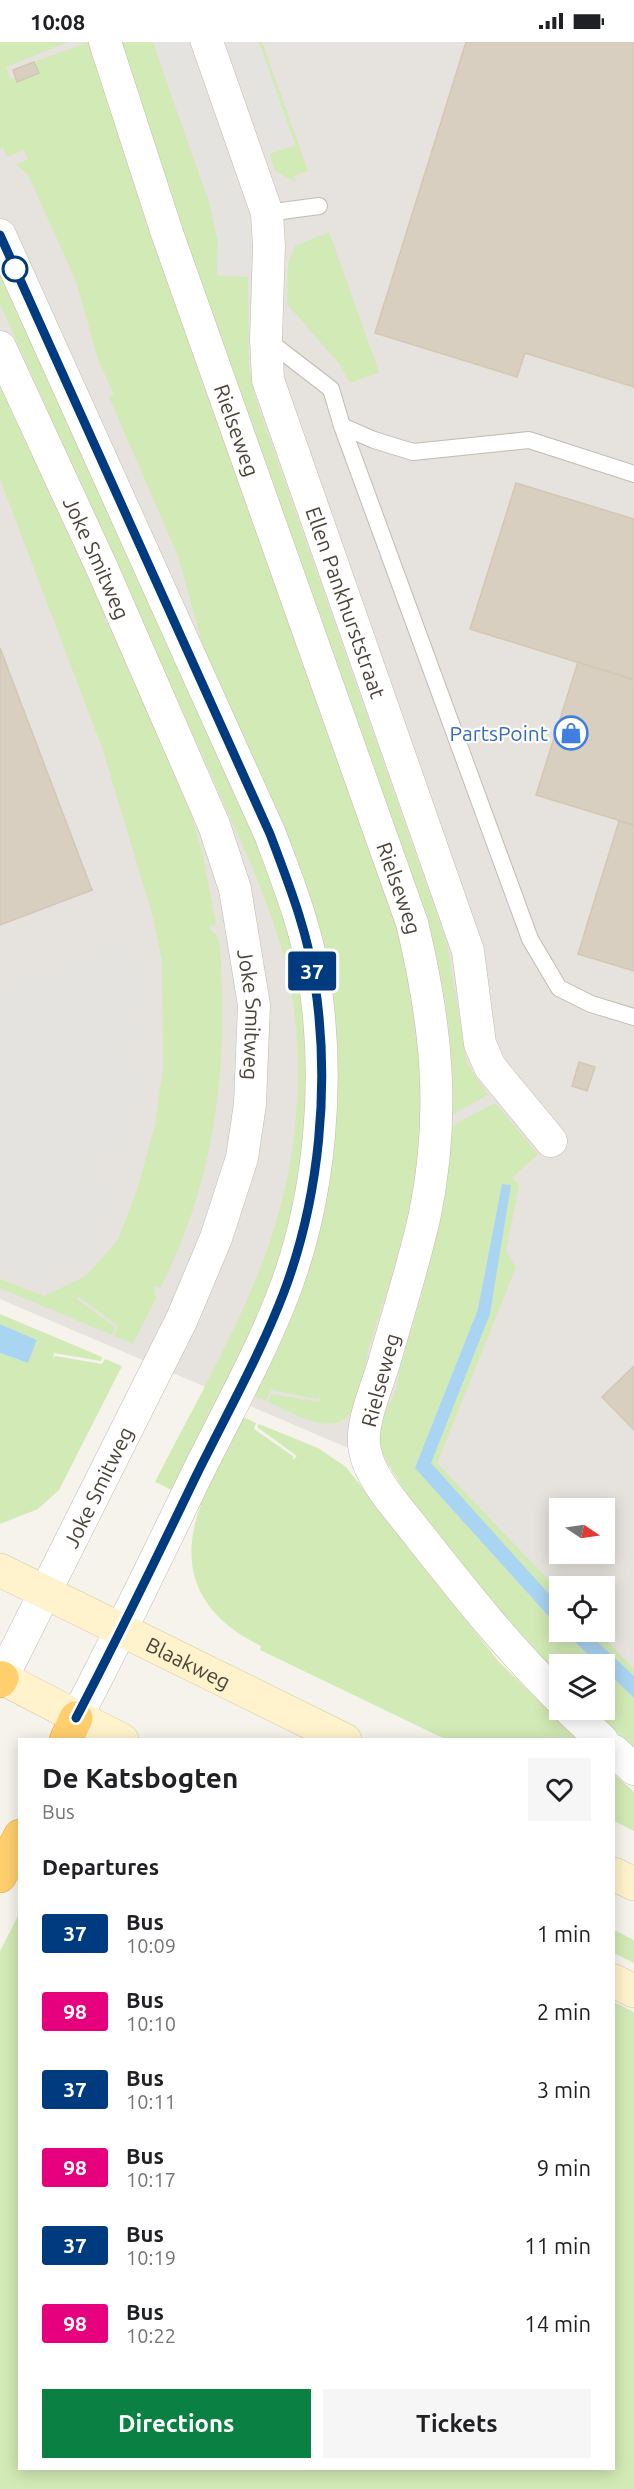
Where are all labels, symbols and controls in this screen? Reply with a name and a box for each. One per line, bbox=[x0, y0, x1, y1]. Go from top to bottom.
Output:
text: 10:08 bbox=[30, 9, 85, 34]
unlabelled marker bbox=[2, 256, 28, 282]
street label: Rielseweg bbox=[210, 381, 264, 479]
street label: Joke Smitweg bbox=[59, 493, 135, 623]
street label: Ellen Pankhurststraat bbox=[301, 503, 391, 701]
shop icon: PartsPoint bbox=[553, 715, 589, 751]
place label: PartsPoint bbox=[450, 721, 548, 745]
street label: Rielseweg bbox=[372, 839, 426, 937]
street label: Joke Smitweg bbox=[233, 947, 266, 1081]
line badge: 37 bbox=[285, 952, 339, 990]
text: 37 bbox=[300, 959, 324, 983]
street label: Rielseweg bbox=[356, 1331, 404, 1429]
street label: Joke Smitweg bbox=[58, 1423, 138, 1551]
north arrow bbox=[549, 1498, 615, 1564]
map controls bbox=[549, 1498, 615, 1720]
button: locate bbox=[549, 1576, 615, 1642]
street label: Blaakweg bbox=[142, 1632, 235, 1694]
button: layers bbox=[549, 1654, 615, 1720]
button: heart bbox=[528, 1758, 591, 1821]
text: De Katsbogten bbox=[42, 1762, 238, 1793]
text: Bus bbox=[42, 1800, 75, 1823]
text: Departures bbox=[42, 1854, 159, 1879]
text: Bus bbox=[126, 1909, 164, 1934]
text: 37 bbox=[63, 1921, 87, 1945]
text: 1 min bbox=[537, 1921, 591, 1946]
text: 10:09 bbox=[126, 1934, 176, 1957]
text: Bus bbox=[126, 1987, 164, 2012]
text: 98 bbox=[63, 1999, 87, 2023]
text: 2 min bbox=[537, 1999, 591, 2024]
text: 10:10 bbox=[126, 2012, 176, 2035]
text: Bus bbox=[126, 2065, 164, 2090]
text: 37 bbox=[63, 2077, 87, 2101]
text: 3 min bbox=[537, 2077, 591, 2102]
text: 10:11 bbox=[126, 2090, 176, 2113]
text: Bus bbox=[126, 2143, 164, 2168]
text: 98 bbox=[63, 2155, 87, 2179]
text: 9 min bbox=[537, 2155, 591, 2180]
text: 10:17 bbox=[126, 2168, 176, 2191]
text: Bus bbox=[126, 2221, 164, 2246]
text: 37 bbox=[63, 2233, 87, 2257]
text: 11 min bbox=[524, 2233, 591, 2258]
text: 10:19 bbox=[126, 2246, 176, 2269]
text: Bus bbox=[126, 2299, 164, 2324]
text: 98 bbox=[63, 2311, 87, 2335]
text: 14 min bbox=[524, 2311, 591, 2336]
text: 10:22 bbox=[126, 2324, 176, 2347]
button: Directions bbox=[42, 2389, 311, 2458]
button: Tickets bbox=[323, 2389, 591, 2458]

